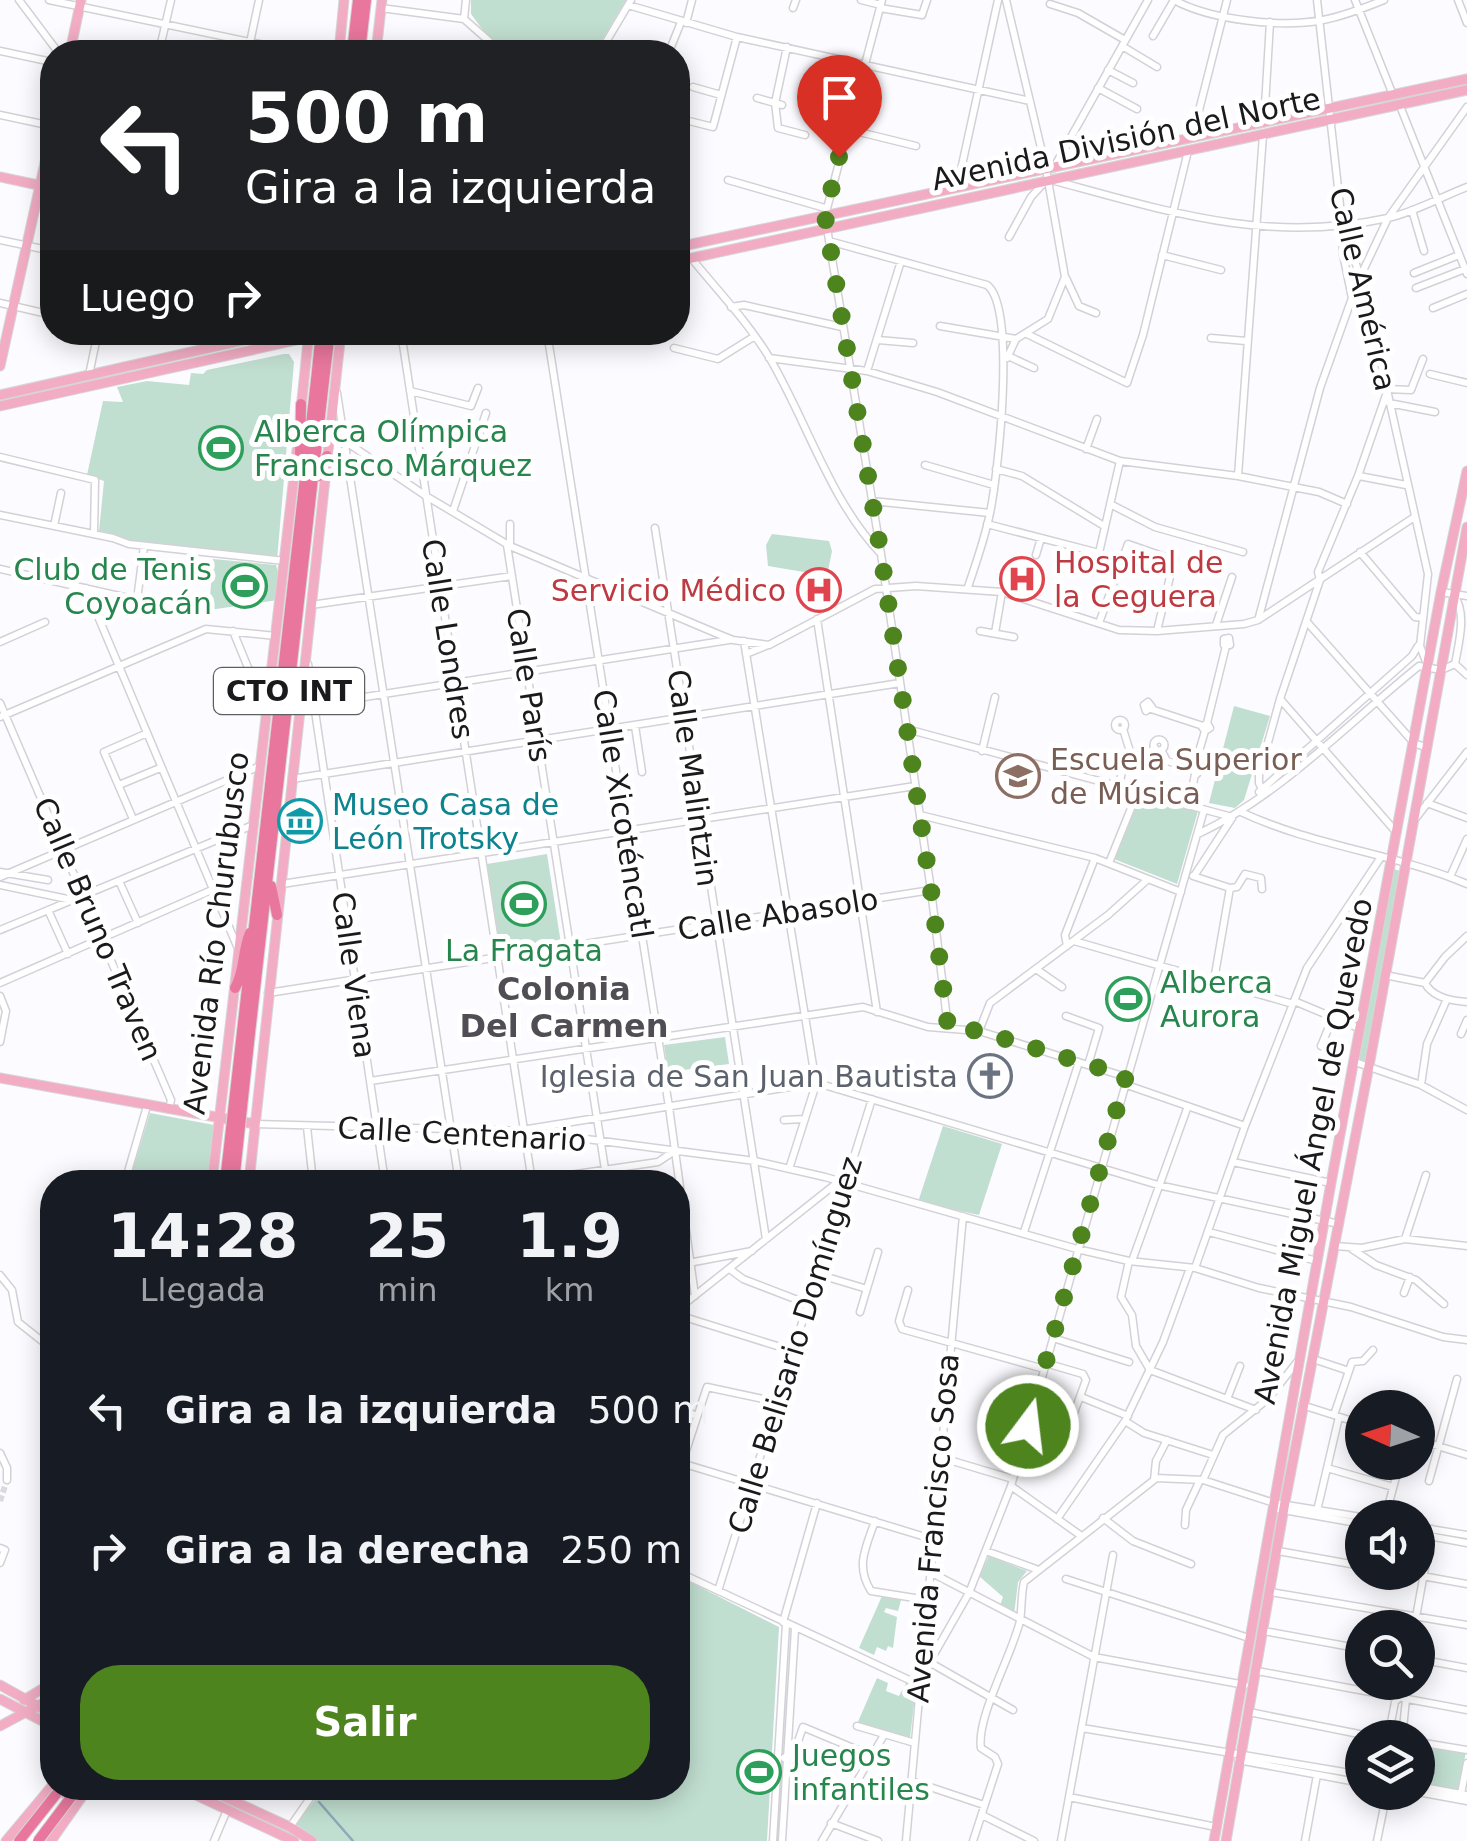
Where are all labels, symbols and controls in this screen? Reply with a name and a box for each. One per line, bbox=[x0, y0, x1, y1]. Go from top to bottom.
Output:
pin bbox=[797, 55, 882, 158]
icon: arrive bbox=[812, 70, 867, 125]
text: 500 m bbox=[245, 77, 488, 159]
icon: left bbox=[80, 80, 210, 210]
street label: Avenida División del Norte bbox=[928, 81, 1324, 197]
text: Gira a la izquierda bbox=[245, 161, 656, 214]
street label: Calle América bbox=[1323, 184, 1403, 394]
icon: right bbox=[215, 270, 270, 325]
text: Luego bbox=[80, 276, 195, 320]
place label: Alberca Olímpica Francisco Márquez bbox=[254, 414, 532, 483]
sports icon: Alberca Olímpica Francisco Márquez bbox=[198, 425, 244, 471]
street label: Calle Londres bbox=[415, 536, 481, 742]
place label: Hospital de la Ceguera bbox=[1054, 545, 1223, 614]
place label: Club de Tenis Coyoacán bbox=[13, 552, 212, 621]
hospital icon: Hospital de la Ceguera bbox=[999, 556, 1045, 602]
sports icon: Club de Tenis Coyoacán bbox=[222, 563, 268, 609]
hospital icon: Servicio Médico bbox=[796, 567, 842, 613]
place label: Servicio Médico bbox=[551, 573, 786, 608]
street label: Calle París bbox=[500, 606, 558, 764]
street label: Calle Malintzin bbox=[660, 667, 726, 889]
road number: CTO INT bbox=[214, 668, 364, 714]
street label: Calle Xicoténcatl bbox=[586, 687, 660, 941]
place label: Escuela Superior de Música bbox=[1050, 742, 1302, 811]
street label: Avenida Río Churubusco bbox=[176, 750, 256, 1116]
school or university icon: Escuela Superior de Música bbox=[995, 753, 1041, 799]
place label: Museo Casa de León Trotsky bbox=[332, 787, 559, 856]
street label: Calle Bruno Traven bbox=[27, 792, 169, 1066]
museum icon: Museo Casa de León Trotsky bbox=[277, 798, 323, 844]
sports icon: La Fragata bbox=[501, 881, 547, 927]
street label: Calle Abasolo bbox=[675, 881, 881, 947]
street label: Calle Viena bbox=[325, 889, 383, 1061]
street label: Avenida Miguel Ángel de Quevedo bbox=[1247, 895, 1379, 1407]
place label: La Fragata bbox=[445, 933, 603, 968]
place label: Alberca Aurora bbox=[1160, 965, 1273, 1034]
district label: Colonia Del Carmen bbox=[459, 970, 669, 1045]
sports icon: Alberca Aurora bbox=[1105, 976, 1151, 1022]
church icon: Iglesia de San Juan Bautista bbox=[967, 1053, 1013, 1099]
place label: Iglesia de San Juan Bautista bbox=[540, 1059, 958, 1094]
street label: Calle Centenario bbox=[337, 1110, 587, 1158]
street label: Calle Belisario Domínguez bbox=[721, 1152, 869, 1538]
text: 14:28 bbox=[107, 1201, 298, 1271]
text: 25 bbox=[366, 1201, 449, 1271]
text: 1.9 bbox=[516, 1201, 623, 1271]
text: Llegada bbox=[140, 1271, 266, 1309]
text: min bbox=[377, 1271, 438, 1309]
text: km bbox=[545, 1271, 594, 1309]
street label: Avenida Francisco Sosa bbox=[900, 1352, 966, 1704]
position arrow bbox=[976, 1374, 1080, 1478]
icon: left bbox=[80, 1383, 135, 1438]
text: Gira a la izquierda bbox=[165, 1388, 557, 1432]
text: 500 m bbox=[587, 1388, 709, 1432]
north arrow bbox=[1345, 1390, 1435, 1480]
map controls bbox=[1345, 1390, 1435, 1810]
button: sound bbox=[1345, 1500, 1435, 1590]
icon: right bbox=[80, 1523, 135, 1578]
text: Gira a la derecha bbox=[165, 1528, 530, 1572]
text: 250 m bbox=[560, 1528, 682, 1572]
button: search bbox=[1345, 1610, 1435, 1700]
button: Salir bbox=[80, 1665, 650, 1780]
button: layers bbox=[1345, 1720, 1435, 1810]
place label: Juegos infantiles bbox=[790, 1738, 930, 1807]
sports icon: Juegos infantiles bbox=[736, 1749, 782, 1795]

